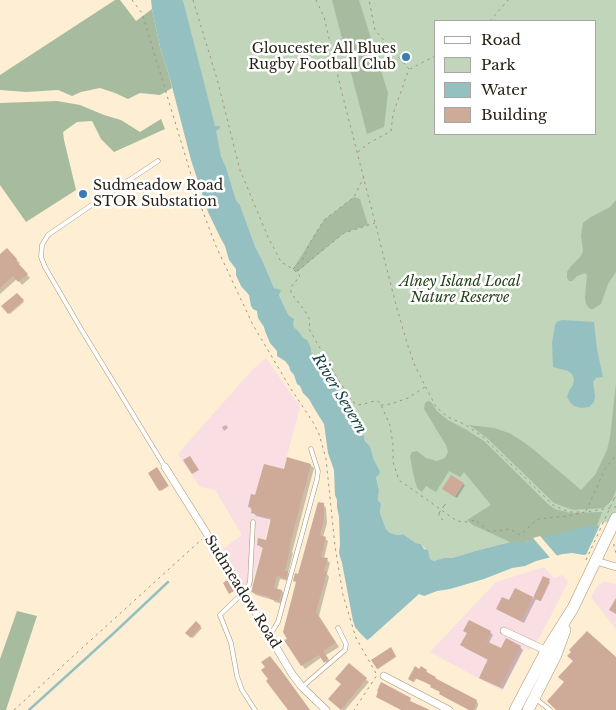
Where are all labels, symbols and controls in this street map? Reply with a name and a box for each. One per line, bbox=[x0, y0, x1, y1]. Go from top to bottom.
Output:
legend bbox=[434, 20, 596, 135]
text: Road bbox=[481, 30, 521, 49]
place label: Gloucester All Blues Rugby Football Club bbox=[249, 41, 396, 74]
marker: Gloucester All Blues Rugby Football Club bbox=[400, 51, 412, 63]
text: Park bbox=[481, 55, 516, 74]
text: Water bbox=[481, 80, 527, 99]
text: Building bbox=[481, 105, 547, 124]
place label: Sudmeadow Road STOR Substation bbox=[93, 178, 223, 210]
marker: Sudmeadow Road STOR Substation bbox=[77, 188, 89, 200]
park label: Alney Island Local Nature Reserve bbox=[400, 274, 520, 306]
water label: River Severn bbox=[308, 351, 370, 437]
street label: Sudmeadow Road bbox=[200, 532, 284, 652]

